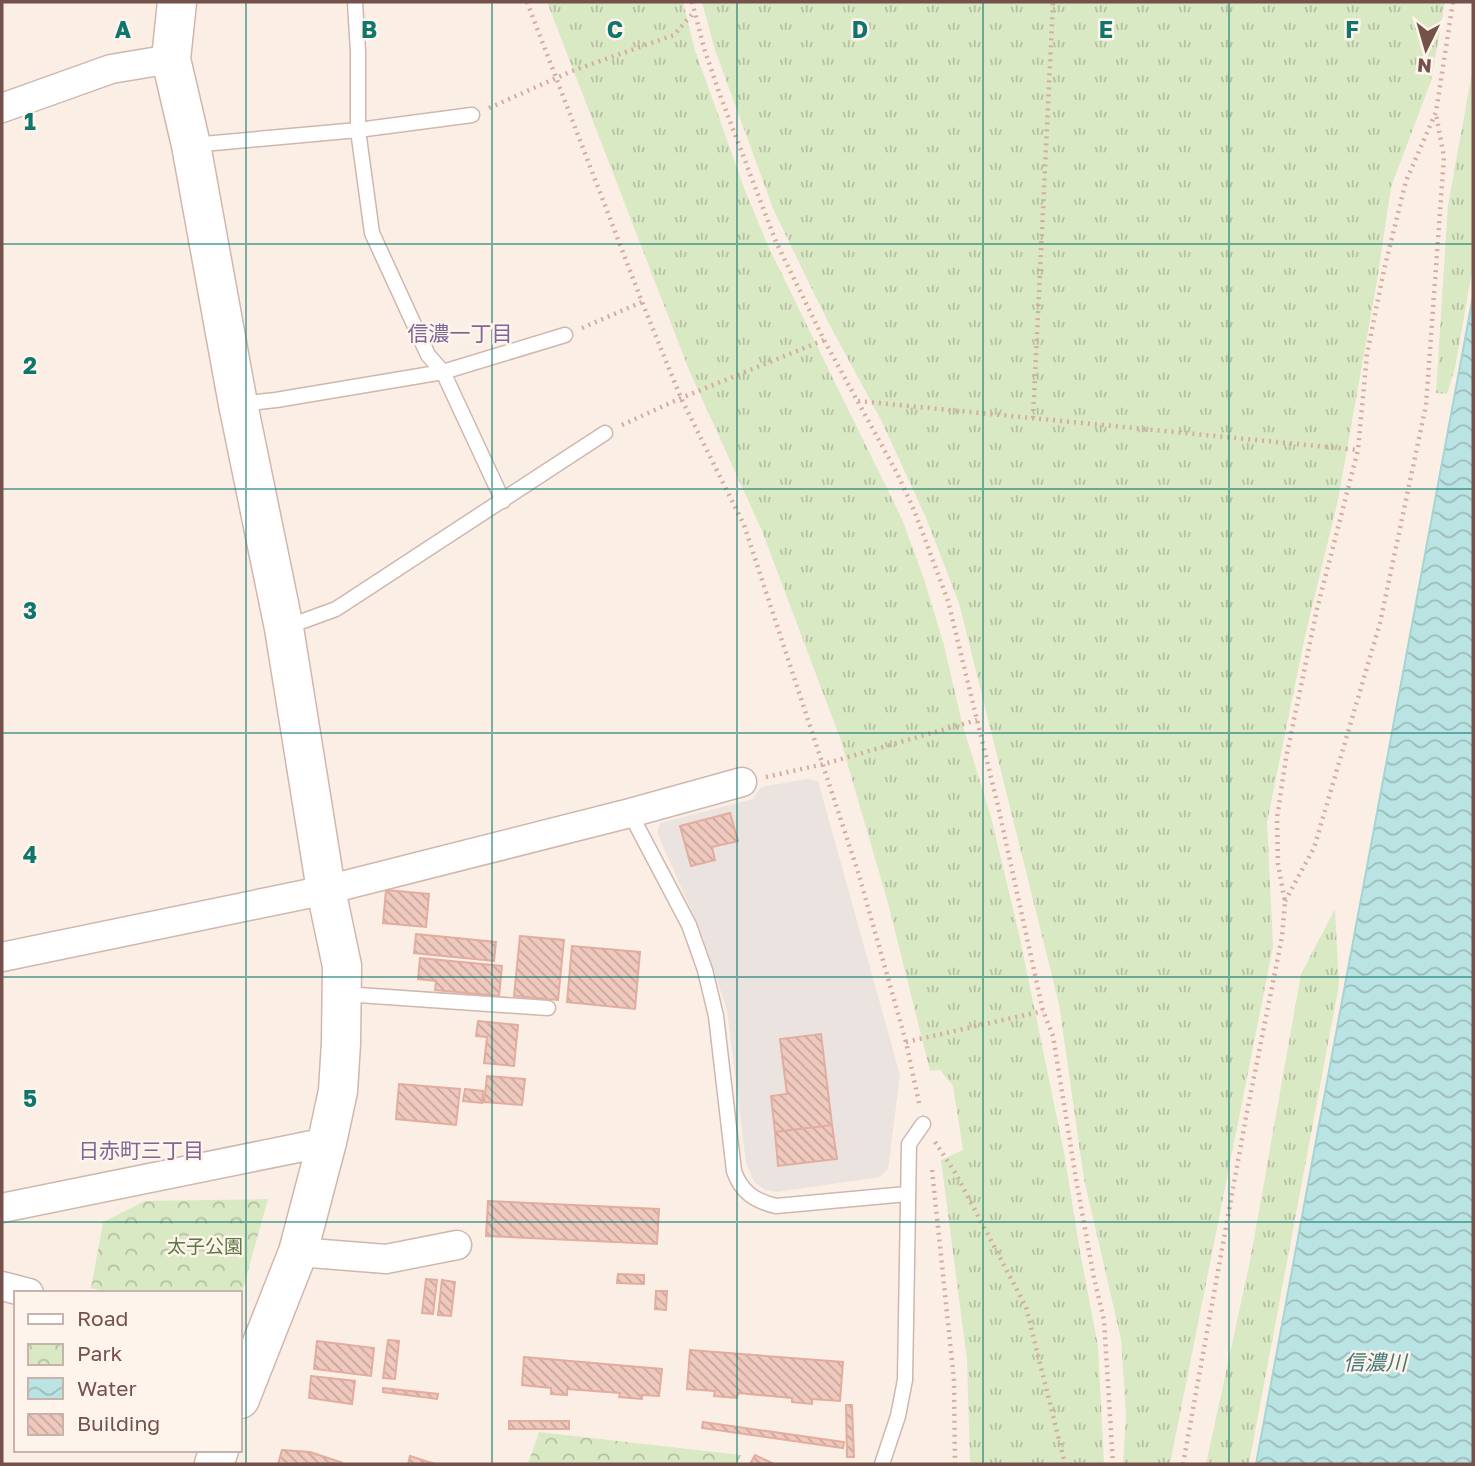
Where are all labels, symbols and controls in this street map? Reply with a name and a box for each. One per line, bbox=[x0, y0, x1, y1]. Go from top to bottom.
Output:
north arrow bbox=[1391, 14, 1461, 84]
text: A bbox=[115, 15, 132, 43]
text: B bbox=[361, 15, 377, 43]
text: C bbox=[607, 15, 623, 43]
text: D bbox=[852, 15, 868, 43]
text: E bbox=[1099, 15, 1113, 43]
text: F bbox=[1345, 15, 1359, 43]
text: N bbox=[1416, 54, 1433, 79]
text: 1 bbox=[24, 107, 36, 135]
district label: 信濃一丁目 bbox=[408, 320, 513, 346]
text: 2 bbox=[23, 351, 37, 379]
text: 3 bbox=[23, 596, 37, 624]
text: 4 bbox=[23, 840, 37, 868]
text: 5 bbox=[23, 1084, 37, 1112]
district label: 日赤町三丁目 bbox=[78, 1137, 204, 1163]
park label: 太子公園 bbox=[167, 1234, 243, 1257]
legend bbox=[14, 1291, 242, 1452]
text: Road bbox=[77, 1305, 128, 1331]
text: Park bbox=[77, 1340, 123, 1366]
water label: 信濃川 bbox=[1344, 1349, 1408, 1375]
text: Water bbox=[77, 1375, 137, 1401]
text: Building bbox=[77, 1410, 160, 1436]

